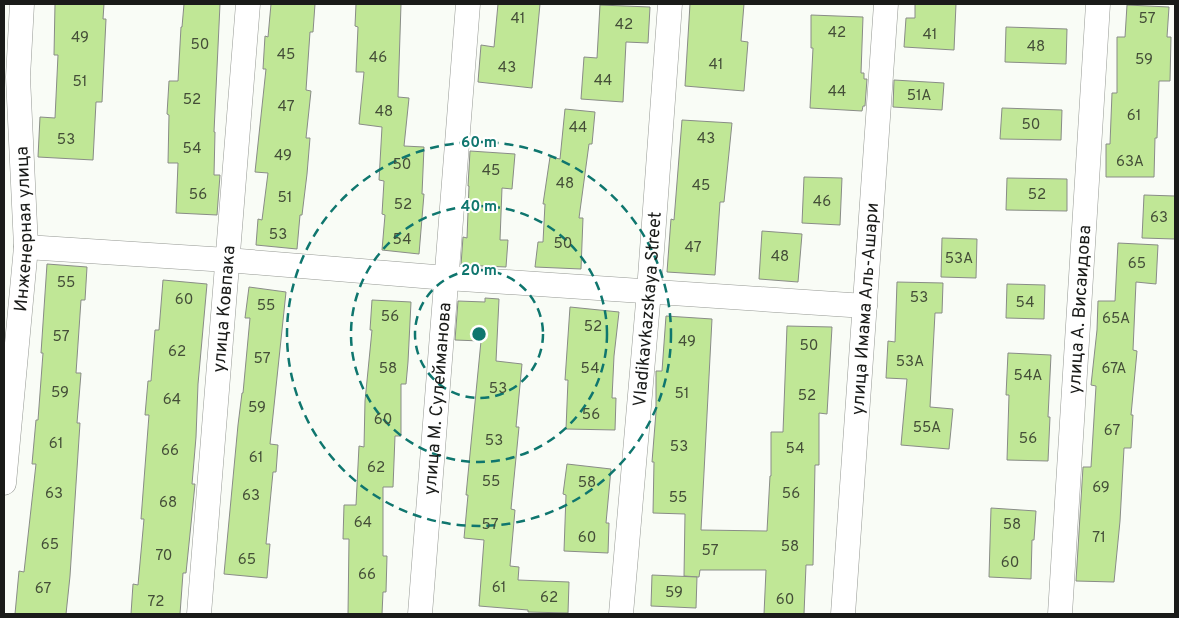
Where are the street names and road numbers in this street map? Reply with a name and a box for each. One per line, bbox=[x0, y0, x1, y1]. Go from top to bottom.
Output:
street label: Инженерная улица bbox=[10, 146, 39, 313]
street label: улица Имама Аль-Ашари bbox=[847, 202, 885, 416]
street label: Vladikavkazskaya Street bbox=[629, 211, 668, 408]
street label: улица А. Висаидова bbox=[1064, 224, 1097, 395]
street label: улица Ковпака bbox=[208, 245, 242, 374]
street label: улица М. Сулейманова bbox=[419, 301, 457, 496]

